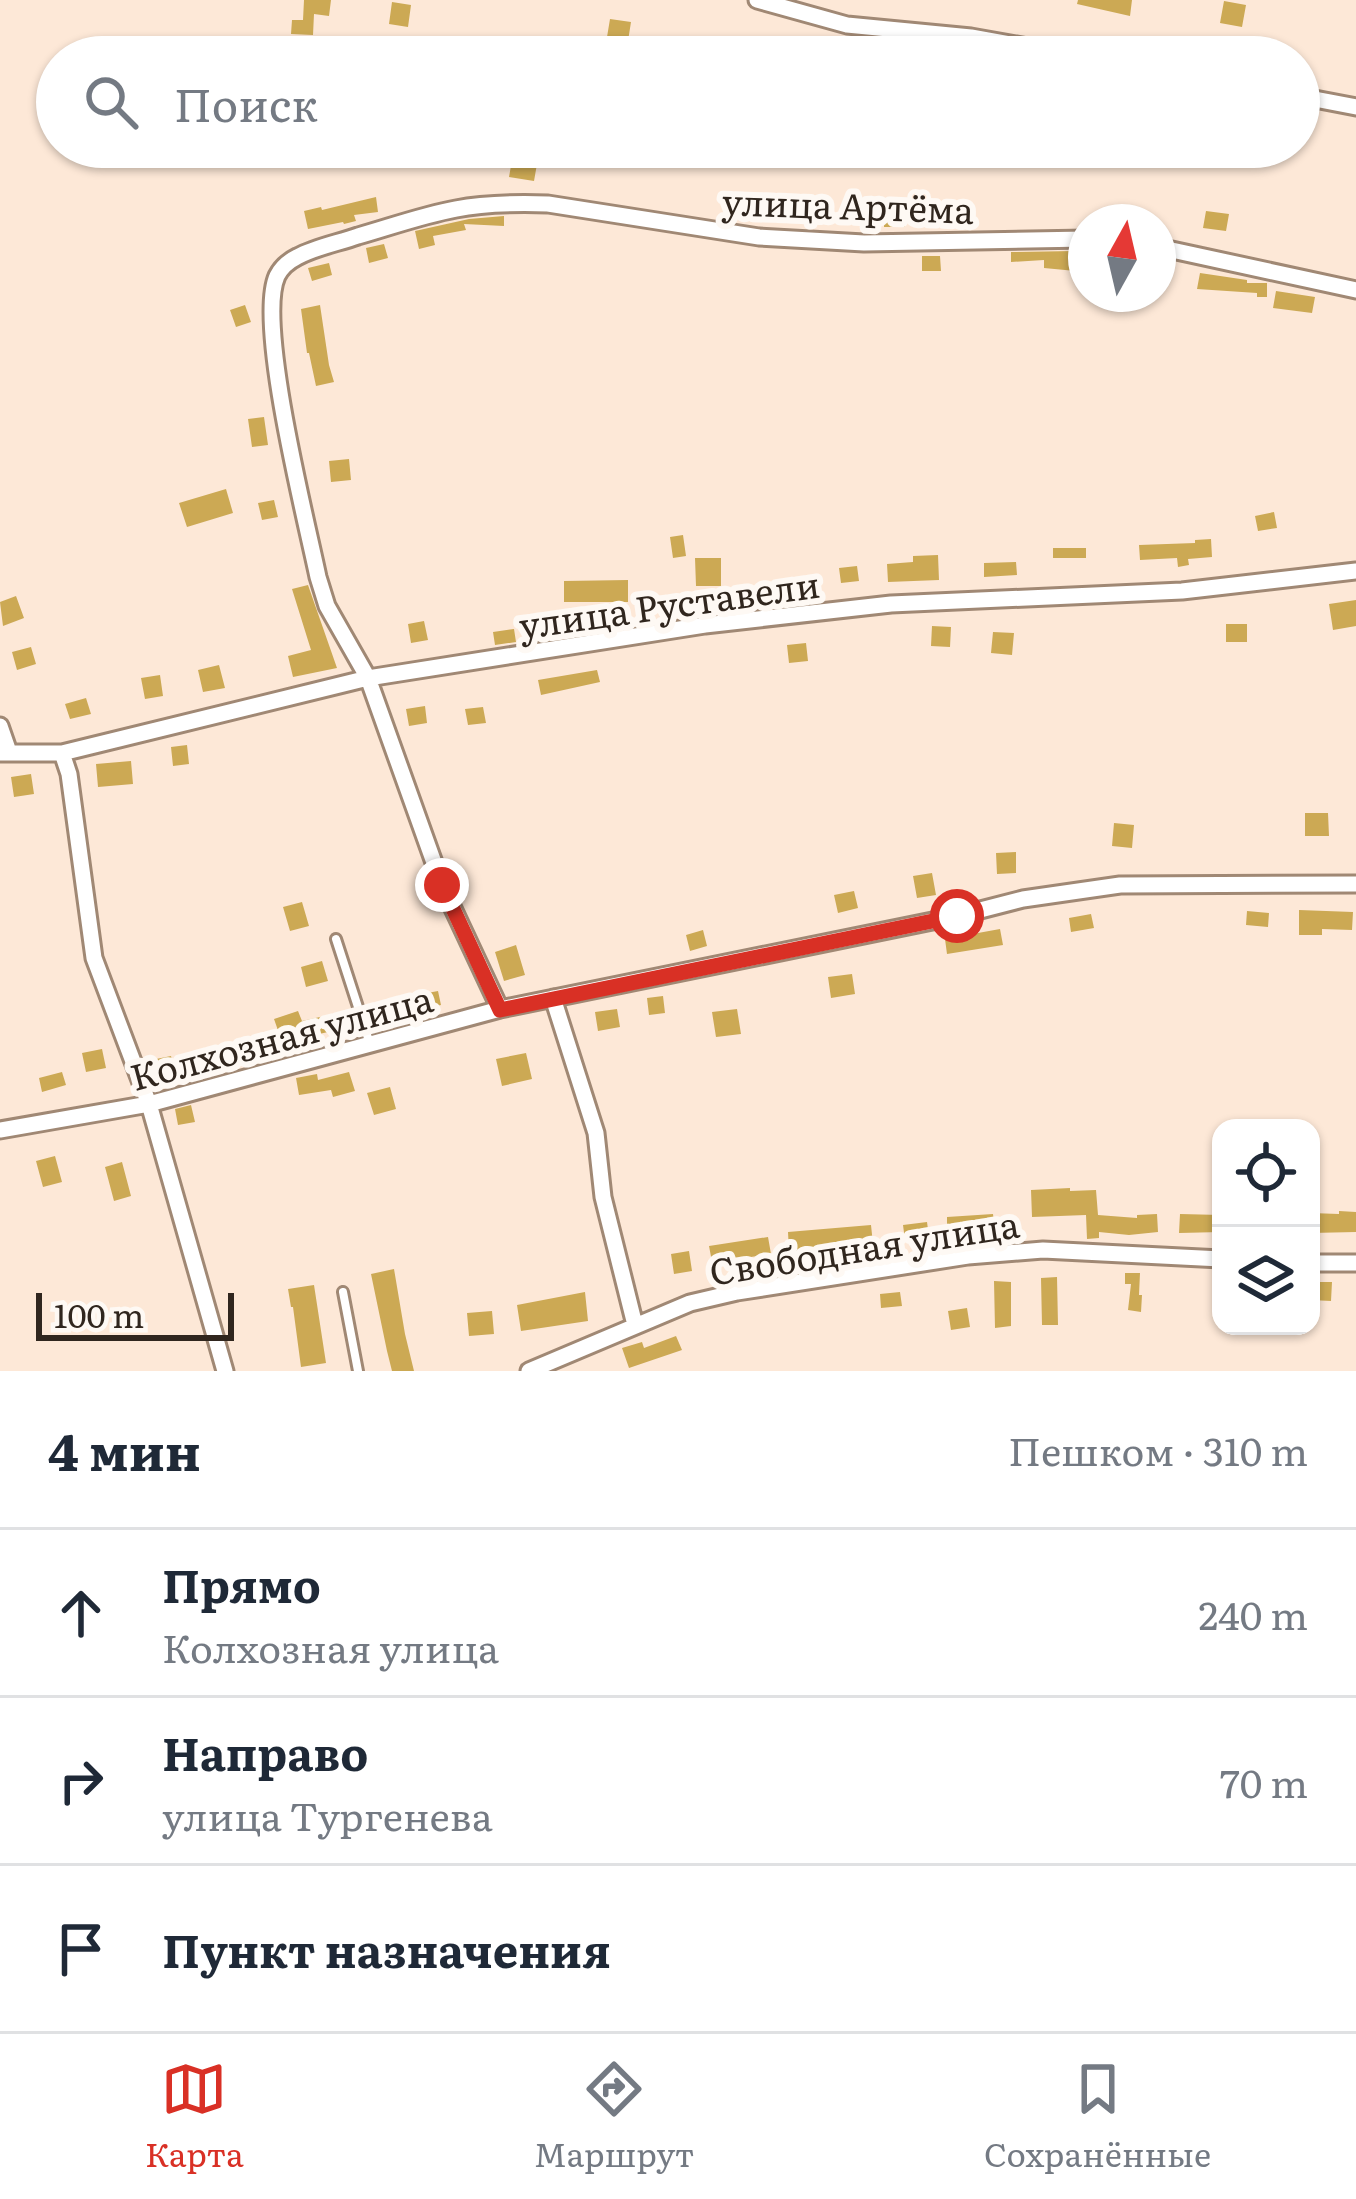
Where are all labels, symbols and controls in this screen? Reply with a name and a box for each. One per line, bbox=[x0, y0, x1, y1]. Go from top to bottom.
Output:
search box bbox=[36, 36, 1320, 168]
icon: search bbox=[78, 69, 144, 135]
text: Поиск bbox=[174, 69, 318, 136]
street label: улица Артёма bbox=[721, 173, 976, 235]
north arrow bbox=[1068, 204, 1176, 312]
street label: улица Руставели bbox=[515, 556, 823, 650]
route end bbox=[415, 858, 469, 912]
route start bbox=[930, 889, 984, 943]
street label: Колхозная улица bbox=[124, 970, 439, 1102]
map controls bbox=[1212, 1119, 1320, 1335]
button: locate bbox=[1212, 1119, 1320, 1227]
street label: Свободная улица bbox=[705, 1195, 1023, 1297]
button: layers bbox=[1212, 1227, 1320, 1335]
scale bar bbox=[36, 1287, 234, 1340]
text: 100 m bbox=[54, 1289, 144, 1338]
text: 4 мин bbox=[48, 1411, 201, 1487]
text: Пешком · 310 m bbox=[1008, 1420, 1308, 1478]
text: Прямо bbox=[162, 1550, 321, 1617]
icon: ahead bbox=[48, 1580, 114, 1646]
text: 240 m bbox=[1199, 1584, 1308, 1642]
text: Колхозная улица bbox=[162, 1617, 499, 1675]
text: Направо bbox=[162, 1718, 368, 1785]
icon: right bbox=[48, 1748, 114, 1814]
text: 70 m bbox=[1220, 1752, 1308, 1810]
text: улица Тургенева bbox=[162, 1785, 493, 1843]
text: Пункт назначения bbox=[162, 1915, 611, 1982]
icon: arrive bbox=[48, 1916, 114, 1982]
tab: Карта bbox=[145, 2056, 244, 2177]
tab: Маршрут bbox=[534, 2056, 694, 2177]
tab: Сохранённые bbox=[984, 2056, 1211, 2177]

